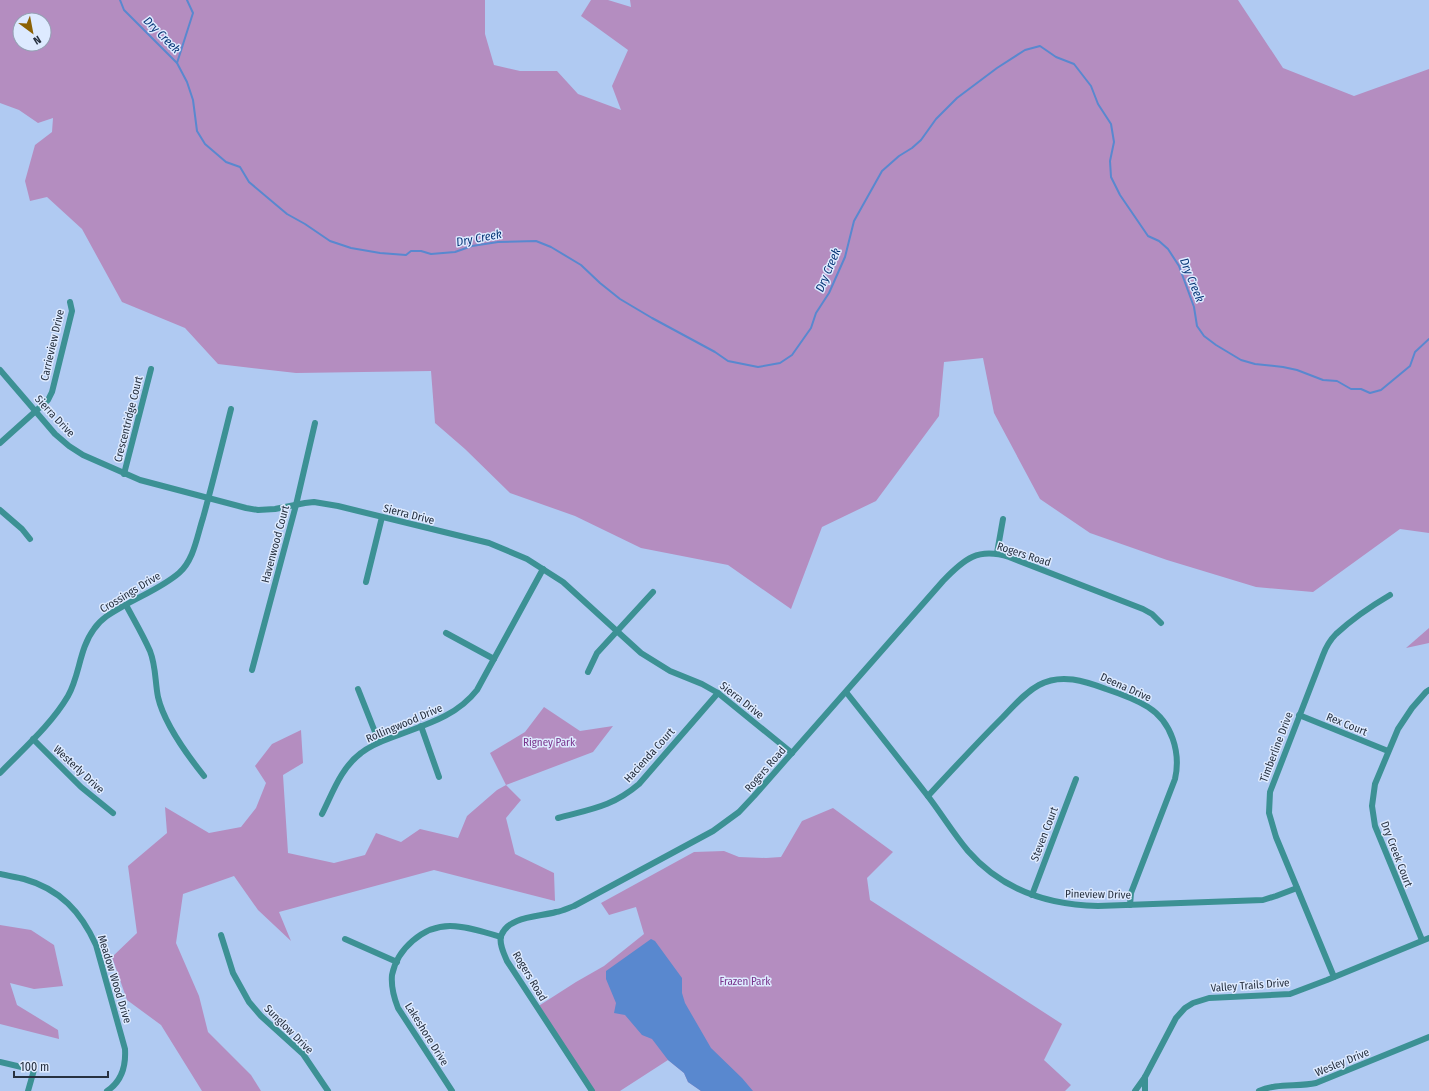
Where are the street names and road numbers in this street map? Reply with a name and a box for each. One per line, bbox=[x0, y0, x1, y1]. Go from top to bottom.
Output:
street label: Carrieview Drive bbox=[38, 308, 67, 382]
street label: Crescentridge Court bbox=[111, 374, 146, 464]
street label: Sierra Drive bbox=[32, 393, 77, 440]
street label: Sierra Drive bbox=[382, 502, 436, 527]
street label: Havenwood Court bbox=[259, 504, 292, 584]
street label: Rogers Road bbox=[995, 540, 1052, 569]
street label: Crossings Drive bbox=[98, 569, 163, 616]
street label: Deena Drive bbox=[1098, 670, 1153, 704]
street label: Sierra Drive bbox=[717, 679, 766, 722]
street label: Rollingwood Drive bbox=[364, 702, 444, 745]
street label: Timberline Drive bbox=[1257, 710, 1296, 784]
street label: Rex Court bbox=[1324, 710, 1370, 739]
street label: Hacienda Court bbox=[621, 725, 678, 785]
street label: Westerly Drive bbox=[51, 743, 107, 796]
street label: Rogers Road bbox=[742, 744, 789, 795]
street label: Steven Court bbox=[1028, 805, 1061, 863]
street label: Dry Creek Court bbox=[1378, 819, 1415, 889]
street label: Pineview Drive bbox=[1065, 887, 1131, 902]
street label: Meadow Wood Drive bbox=[95, 933, 134, 1025]
street label: Rogers Road bbox=[510, 949, 550, 1004]
street label: Valley Trails Drive bbox=[1210, 976, 1290, 995]
street label: Lakeshore Drive bbox=[402, 1000, 451, 1068]
street label: Sunglow Drive bbox=[261, 1002, 316, 1057]
street label: Wesley Drive bbox=[1313, 1046, 1371, 1079]

